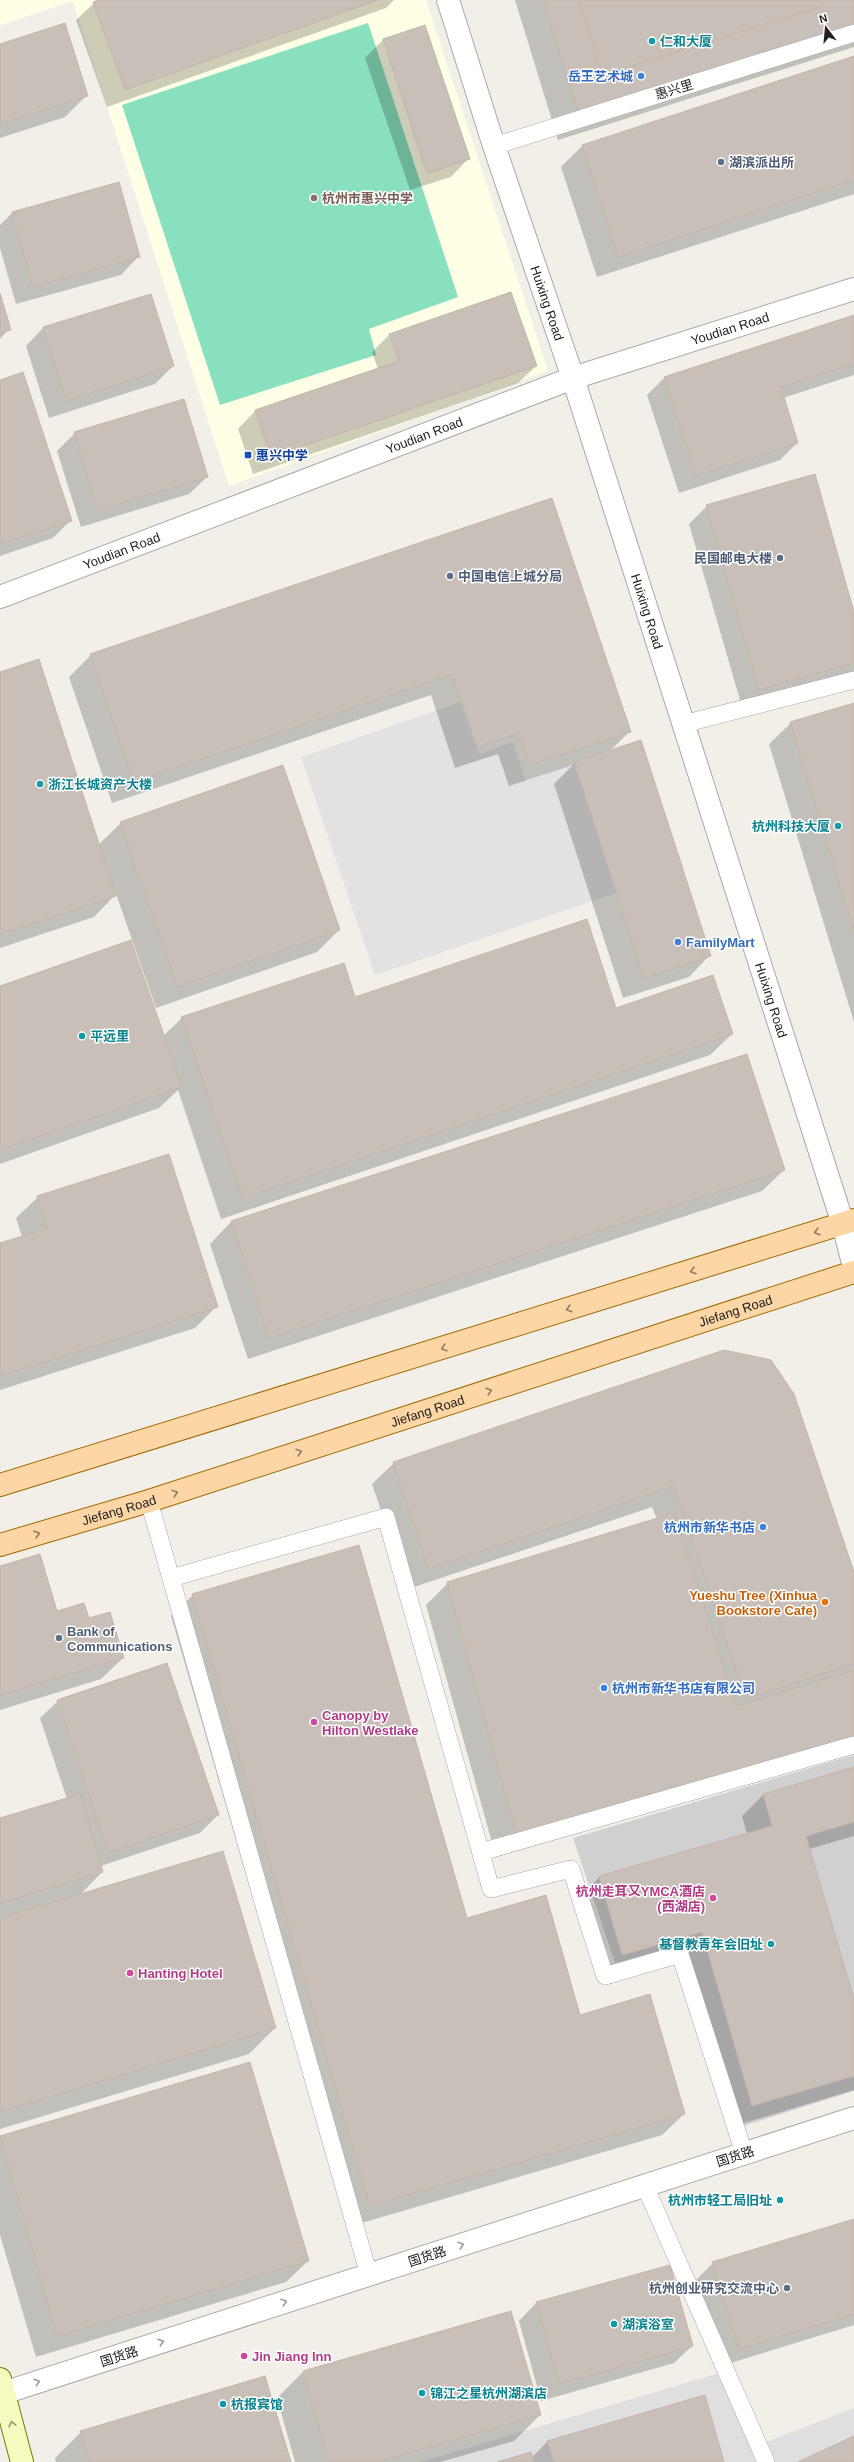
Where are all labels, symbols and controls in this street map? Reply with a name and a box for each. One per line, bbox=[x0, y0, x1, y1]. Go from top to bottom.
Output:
north arrow bbox=[806, 8, 846, 48]
text: N bbox=[818, 12, 829, 25]
place label: 仁和大厦 bbox=[660, 34, 712, 49]
marker: 仁和大厦 bbox=[647, 36, 657, 46]
place label: 岳王艺术城 bbox=[568, 69, 633, 84]
marker: 岳王艺术城 bbox=[636, 71, 646, 81]
street label: 惠兴里 bbox=[653, 77, 695, 102]
place label: 湖滨派出所 bbox=[729, 155, 794, 170]
marker: 湖滨派出所 bbox=[716, 157, 726, 167]
place label: 杭州市惠兴中学 bbox=[322, 191, 413, 206]
marker: 杭州市惠兴中学 bbox=[309, 193, 319, 203]
street label: Huixing Road bbox=[527, 264, 567, 343]
street label: Youdian Road bbox=[689, 309, 771, 348]
street label: Youdian Road bbox=[384, 414, 465, 457]
place label: 惠兴中学 bbox=[256, 448, 308, 463]
marker: 惠兴中学 bbox=[243, 450, 253, 460]
street label: Youdian Road bbox=[81, 530, 162, 573]
place label: 民国邮电大楼 bbox=[694, 551, 772, 566]
marker: 民国邮电大楼 bbox=[775, 553, 785, 563]
place label: 中国电信上城分局 bbox=[458, 569, 562, 584]
marker: 中国电信上城分局 bbox=[445, 571, 455, 581]
street label: Huixing Road bbox=[628, 572, 666, 651]
place label: 浙江长城资产大楼 bbox=[48, 777, 152, 792]
marker: 浙江长城资产大楼 bbox=[35, 779, 45, 789]
place label: 杭州科技大厦 bbox=[752, 819, 830, 834]
marker: 杭州科技大厦 bbox=[833, 821, 843, 831]
place label: FamilyMart bbox=[686, 935, 755, 950]
marker: FamilyMart bbox=[673, 937, 683, 947]
street label: Huixing Road bbox=[752, 961, 790, 1040]
place label: 平远里 bbox=[90, 1029, 129, 1044]
marker: 平远里 bbox=[77, 1031, 87, 1041]
one-way arrow bbox=[814, 1227, 821, 1236]
one-way arrow bbox=[689, 1266, 696, 1275]
street label: Jiefang Road bbox=[697, 1292, 774, 1330]
one-way arrow bbox=[565, 1304, 572, 1313]
one-way arrow bbox=[441, 1343, 448, 1352]
one-way arrow bbox=[486, 1387, 493, 1396]
street label: Jiefang Road bbox=[389, 1392, 466, 1430]
one-way arrow bbox=[295, 1449, 302, 1457]
one-way arrow bbox=[172, 1489, 179, 1497]
street label: Jiefang Road bbox=[80, 1492, 158, 1528]
place label: 杭州市新华书店 bbox=[664, 1520, 755, 1535]
marker: 杭州市新华书店 bbox=[758, 1522, 768, 1532]
one-way arrow bbox=[34, 1530, 41, 1539]
place label: Yueshu Tree (Xinhua Bookstore Cafe) bbox=[689, 1588, 818, 1618]
marker: Yueshu Tree (Xinhua Bookstore Cafe) bbox=[820, 1597, 830, 1607]
place label: Bank of Communications bbox=[67, 1624, 172, 1654]
marker: Bank of Communications bbox=[54, 1633, 64, 1643]
place label: 杭州市新华书店有限公司 bbox=[612, 1681, 755, 1696]
marker: 杭州市新华书店有限公司 bbox=[599, 1683, 609, 1693]
place label: Canopy by Hilton Westlake bbox=[322, 1708, 419, 1738]
marker: Canopy by Hilton Westlake bbox=[309, 1717, 319, 1727]
place label: 杭州走耳又YMCA酒店 (西湖店) bbox=[576, 1884, 705, 1914]
marker: 杭州走耳又YMCA酒店 (西湖店) bbox=[708, 1893, 718, 1903]
place label: 基督教青年会旧址 bbox=[659, 1937, 763, 1952]
marker: 基督教青年会旧址 bbox=[766, 1939, 776, 1949]
place label: Hanting Hotel bbox=[138, 1966, 223, 1981]
marker: Hanting Hotel bbox=[125, 1968, 135, 1978]
street label: 国货路 bbox=[714, 2143, 756, 2170]
place label: 杭州市轻工局旧址 bbox=[668, 2193, 772, 2208]
marker: 杭州市轻工局旧址 bbox=[775, 2195, 785, 2205]
one-way arrow bbox=[458, 2241, 465, 2250]
street label: 国货路 bbox=[406, 2243, 448, 2270]
place label: 杭州创业研究交流中心 bbox=[649, 2281, 779, 2296]
marker: 杭州创业研究交流中心 bbox=[782, 2283, 792, 2293]
one-way arrow bbox=[281, 2298, 288, 2307]
place label: 湖滨浴室 bbox=[622, 2317, 674, 2332]
marker: 湖滨浴室 bbox=[609, 2319, 619, 2329]
one-way arrow bbox=[157, 2338, 164, 2347]
street label: 国货路 bbox=[98, 2343, 140, 2370]
place label: Jin Jiang Inn bbox=[252, 2349, 332, 2364]
marker: Jin Jiang Inn bbox=[239, 2351, 249, 2361]
one-way arrow bbox=[33, 2378, 40, 2387]
place label: 锦江之星杭州湖滨店 bbox=[430, 2386, 547, 2401]
marker: 锦江之星杭州湖滨店 bbox=[417, 2388, 427, 2398]
place label: 杭报宾馆 bbox=[231, 2397, 283, 2412]
marker: 杭报宾馆 bbox=[218, 2399, 228, 2409]
one-way arrow bbox=[8, 2421, 17, 2428]

